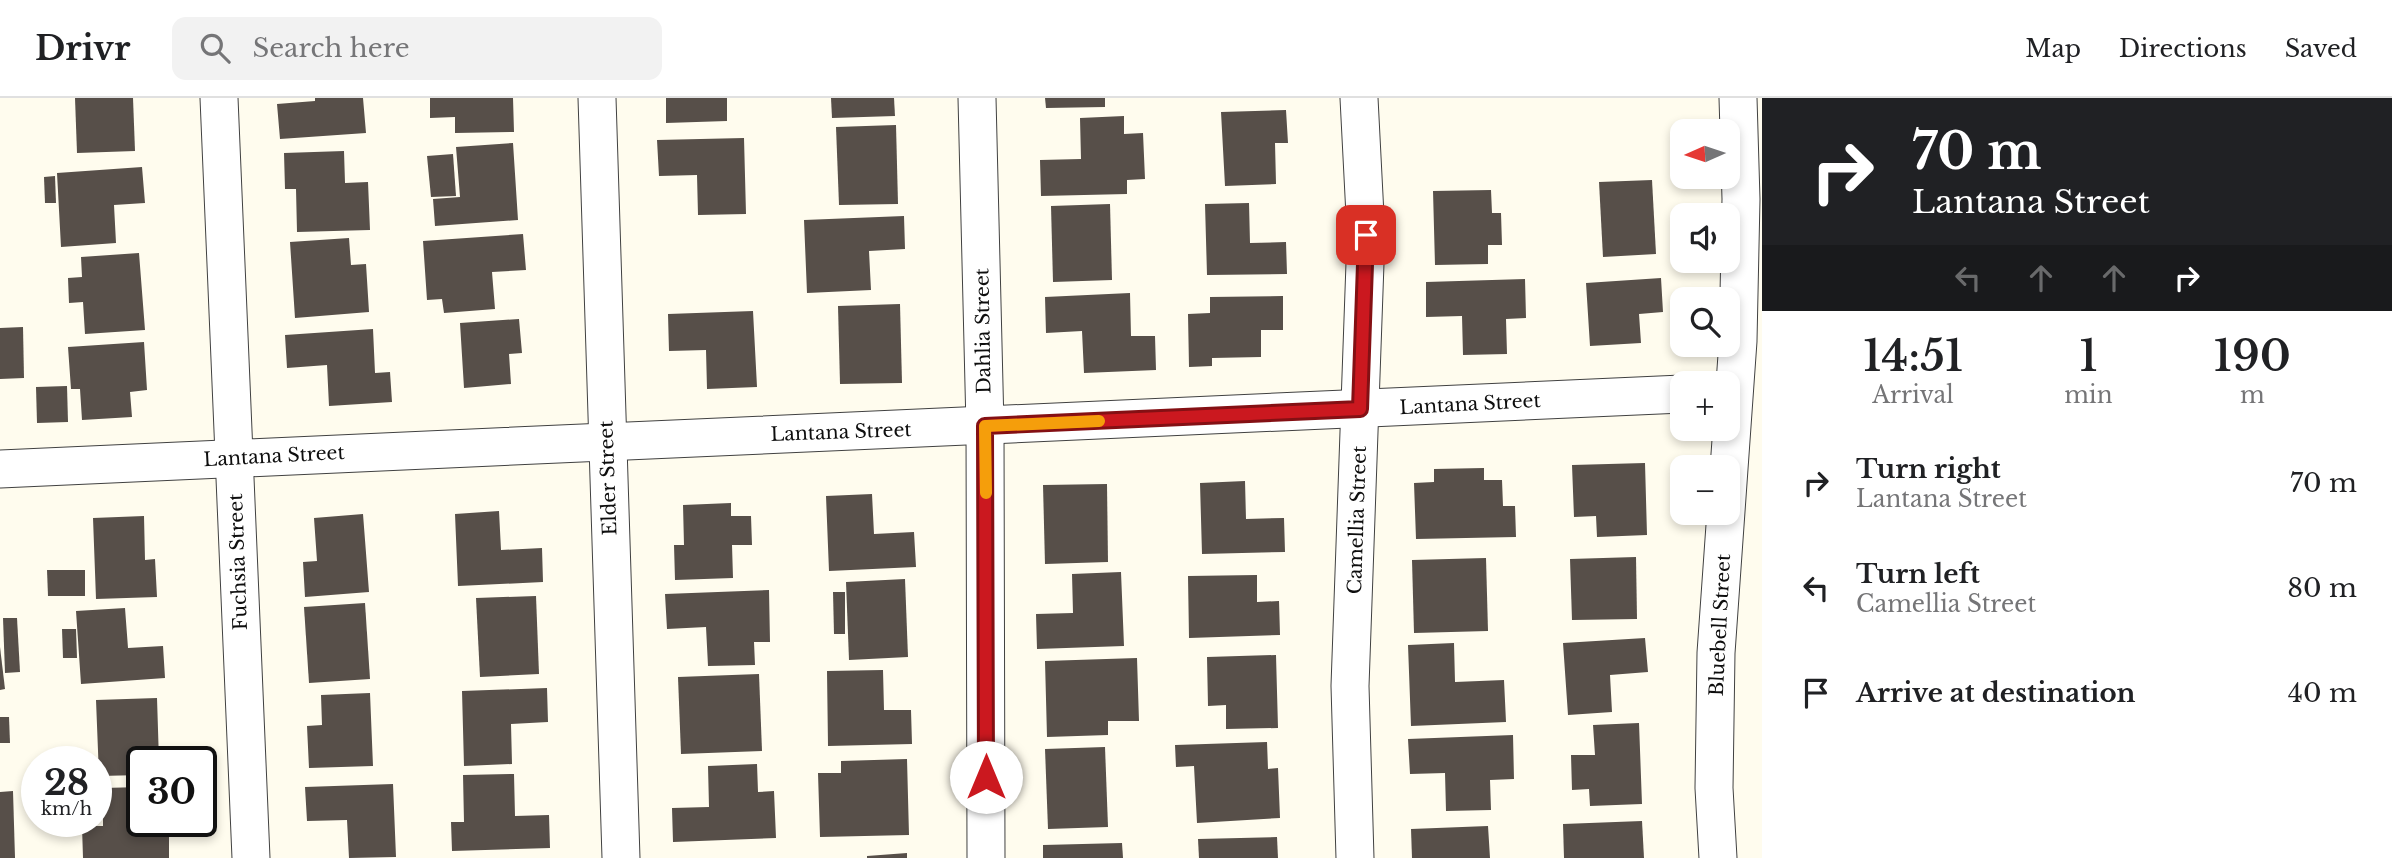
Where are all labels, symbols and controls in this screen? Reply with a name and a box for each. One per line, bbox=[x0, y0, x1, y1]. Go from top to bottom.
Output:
search box bbox=[172, 17, 662, 80]
text: Drivr bbox=[35, 28, 130, 69]
icon: search bbox=[196, 29, 234, 67]
text: Search here bbox=[252, 32, 410, 64]
text: Map bbox=[2025, 34, 2081, 63]
text: Directions bbox=[2119, 34, 2247, 63]
text: Saved bbox=[2285, 34, 2357, 63]
north arrow bbox=[1670, 119, 1740, 189]
map controls bbox=[1670, 119, 1740, 525]
text: 70 m bbox=[1912, 121, 2042, 182]
icon: right bbox=[1797, 126, 1888, 217]
text: Lantana Street bbox=[1912, 182, 2150, 222]
button: sound bbox=[1670, 203, 1740, 273]
pin bbox=[1336, 205, 1396, 265]
icon: arrive bbox=[1347, 216, 1385, 254]
icon: left bbox=[1949, 259, 1987, 297]
icon: ahead bbox=[2022, 259, 2060, 297]
icon: ahead bbox=[2095, 259, 2133, 297]
icon: right bbox=[2168, 259, 2206, 297]
street label: Dahlia Street bbox=[970, 267, 996, 394]
button: search bbox=[1670, 287, 1740, 357]
text: 14:51 bbox=[1863, 330, 1963, 382]
text: 1 bbox=[2079, 330, 2098, 382]
text: 190 bbox=[2214, 330, 2291, 382]
button: + bbox=[1670, 371, 1740, 441]
text: Arrival bbox=[1872, 381, 1954, 409]
text: min bbox=[2064, 381, 2113, 409]
text: m bbox=[2240, 381, 2265, 409]
street label: Lantana Street bbox=[1399, 389, 1542, 419]
street label: Lantana Street bbox=[770, 418, 913, 446]
street label: Elder Street bbox=[594, 419, 621, 536]
street label: Lantana Street bbox=[203, 441, 346, 471]
street label: Camellia Street bbox=[1343, 444, 1371, 595]
text: Turn right bbox=[1856, 453, 2001, 485]
button: − bbox=[1670, 455, 1740, 525]
icon: right bbox=[1797, 464, 1835, 502]
text: 70 m bbox=[2290, 467, 2357, 499]
text: Lantana Street bbox=[1856, 485, 2027, 513]
street label: Fuchsia Street bbox=[224, 492, 252, 631]
street label: Bluebell Street bbox=[1705, 552, 1735, 697]
text: Turn left bbox=[1856, 558, 1980, 590]
icon: left bbox=[1797, 569, 1835, 607]
text: 80 m bbox=[2287, 572, 2357, 604]
text: Camellia Street bbox=[1856, 590, 2036, 618]
icon: arrive bbox=[1797, 674, 1835, 712]
text: Arrive at destination bbox=[1856, 677, 2136, 709]
text: 40 m bbox=[2288, 677, 2357, 709]
position arrow bbox=[949, 740, 1023, 814]
speed limit sign: 30 bbox=[126, 746, 217, 837]
text: 28 bbox=[44, 761, 89, 804]
text: km/h bbox=[41, 798, 92, 820]

